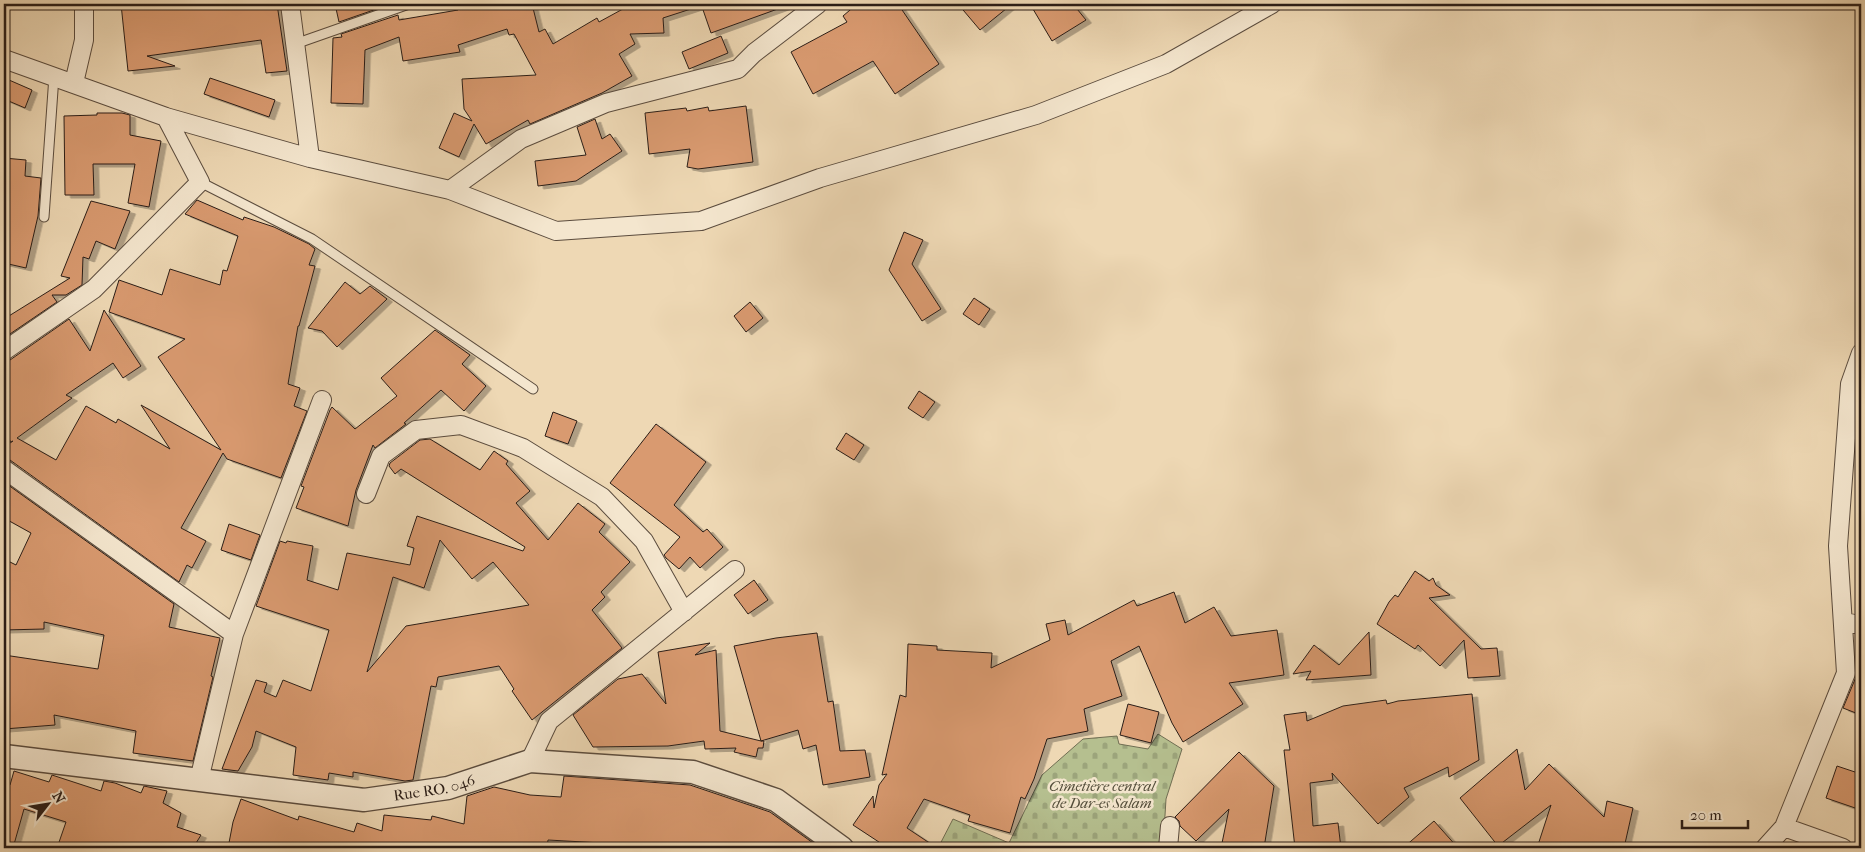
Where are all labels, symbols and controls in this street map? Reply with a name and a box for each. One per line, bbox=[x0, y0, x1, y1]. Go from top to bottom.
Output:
street label: Rue RO. 046 bbox=[392, 770, 478, 805]
park label: Cimetière central de Dar-es Salam bbox=[1049, 777, 1157, 812]
north arrow bbox=[22, 780, 72, 830]
text: N bbox=[49, 789, 69, 807]
scale bar bbox=[1682, 797, 1749, 829]
text: 20 m bbox=[1690, 806, 1722, 824]

